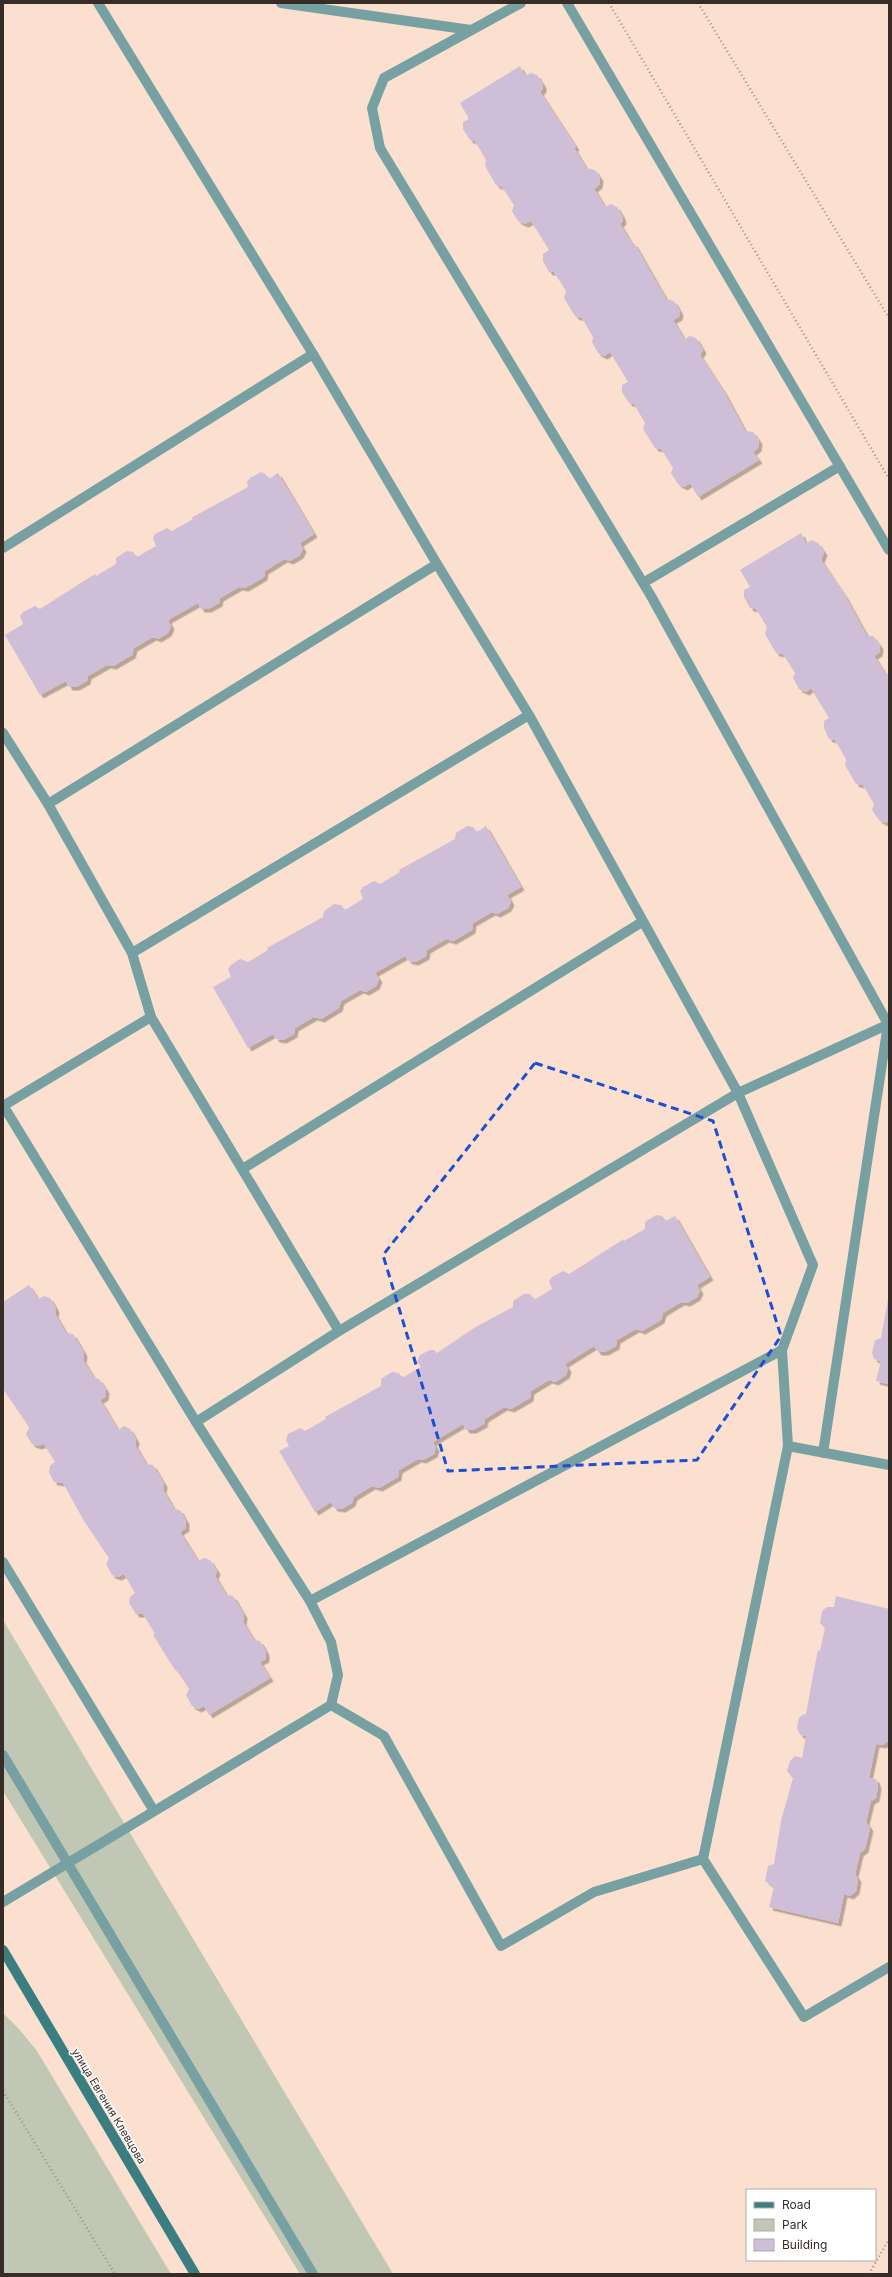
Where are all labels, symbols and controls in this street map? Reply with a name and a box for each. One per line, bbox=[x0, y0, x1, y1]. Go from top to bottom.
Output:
street label: улица Евгения Клевцова bbox=[69, 2046, 149, 2166]
legend bbox=[746, 2189, 876, 2261]
text: Road bbox=[782, 2197, 811, 2212]
text: Park bbox=[782, 2217, 808, 2232]
text: Building bbox=[782, 2237, 827, 2252]

